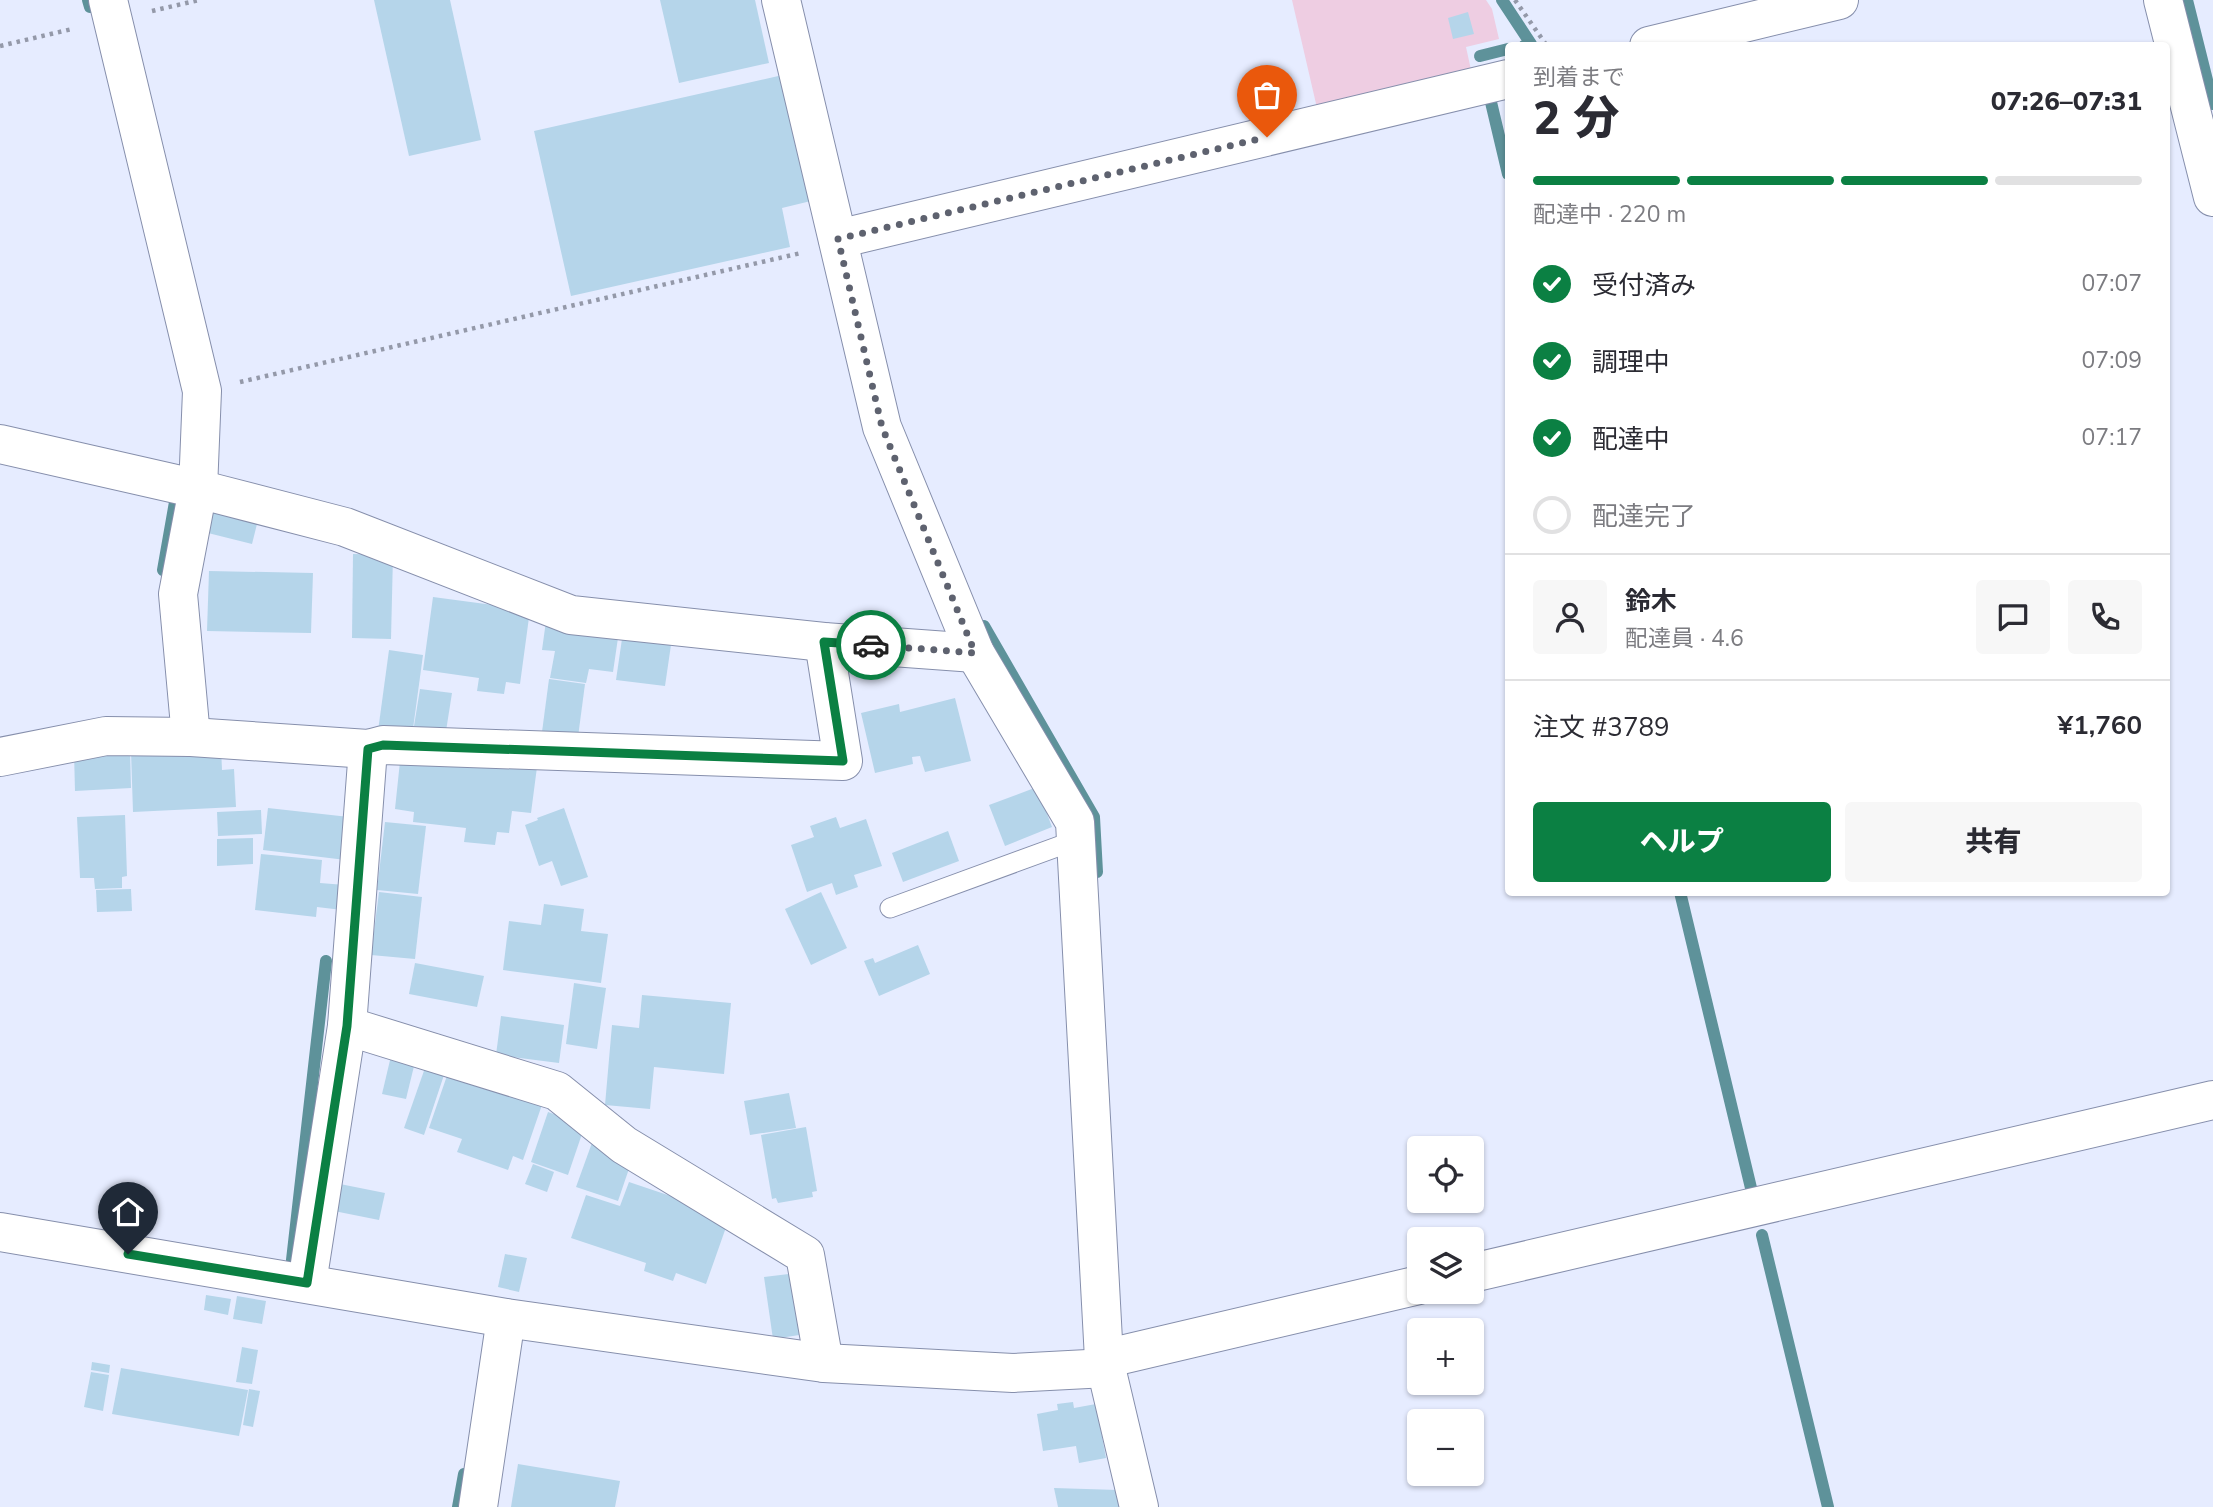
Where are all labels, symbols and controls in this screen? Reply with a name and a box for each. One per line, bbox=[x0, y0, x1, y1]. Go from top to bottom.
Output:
text: 到着まで bbox=[1533, 62, 1625, 93]
pin bbox=[1237, 65, 1297, 137]
icon: bag bbox=[1248, 76, 1286, 114]
text: 07:26–07:31 bbox=[1991, 84, 2142, 119]
text: 2 分 bbox=[1533, 87, 1619, 150]
text: 配達中 · 220 m bbox=[1533, 199, 1686, 230]
icon: check bbox=[1533, 265, 1571, 303]
text: 受付済み bbox=[1592, 268, 1696, 303]
text: 07:07 bbox=[2082, 268, 2142, 299]
icon: check bbox=[1533, 342, 1571, 380]
text: 調理中 bbox=[1592, 345, 1670, 380]
text: 07:09 bbox=[2082, 345, 2142, 376]
icon: check bbox=[1533, 419, 1571, 457]
text: 配達中 bbox=[1592, 422, 1670, 457]
text: 07:17 bbox=[2082, 422, 2142, 453]
text: 配達完了 bbox=[1592, 499, 1696, 534]
button: person bbox=[1533, 580, 1607, 654]
button: chat bbox=[1976, 580, 2050, 654]
button: phone bbox=[2068, 580, 2142, 654]
text: 鈴木 bbox=[1625, 584, 1677, 619]
courier bbox=[836, 610, 906, 680]
text: 配達員 · 4.6 bbox=[1625, 623, 1744, 654]
icon: car bbox=[852, 626, 890, 664]
text: ¥1,760 bbox=[2058, 708, 2142, 743]
text: 注文 #3789 bbox=[1533, 710, 1670, 745]
button: ヘルプ bbox=[1533, 802, 1831, 882]
button: 共有 bbox=[1845, 802, 2142, 882]
map controls bbox=[1407, 1136, 1484, 1486]
button: locate bbox=[1407, 1136, 1484, 1213]
pin bbox=[98, 1182, 158, 1254]
icon: home bbox=[109, 1193, 147, 1231]
button: layers bbox=[1407, 1227, 1484, 1304]
button: + bbox=[1407, 1318, 1484, 1395]
button: − bbox=[1407, 1409, 1484, 1486]

